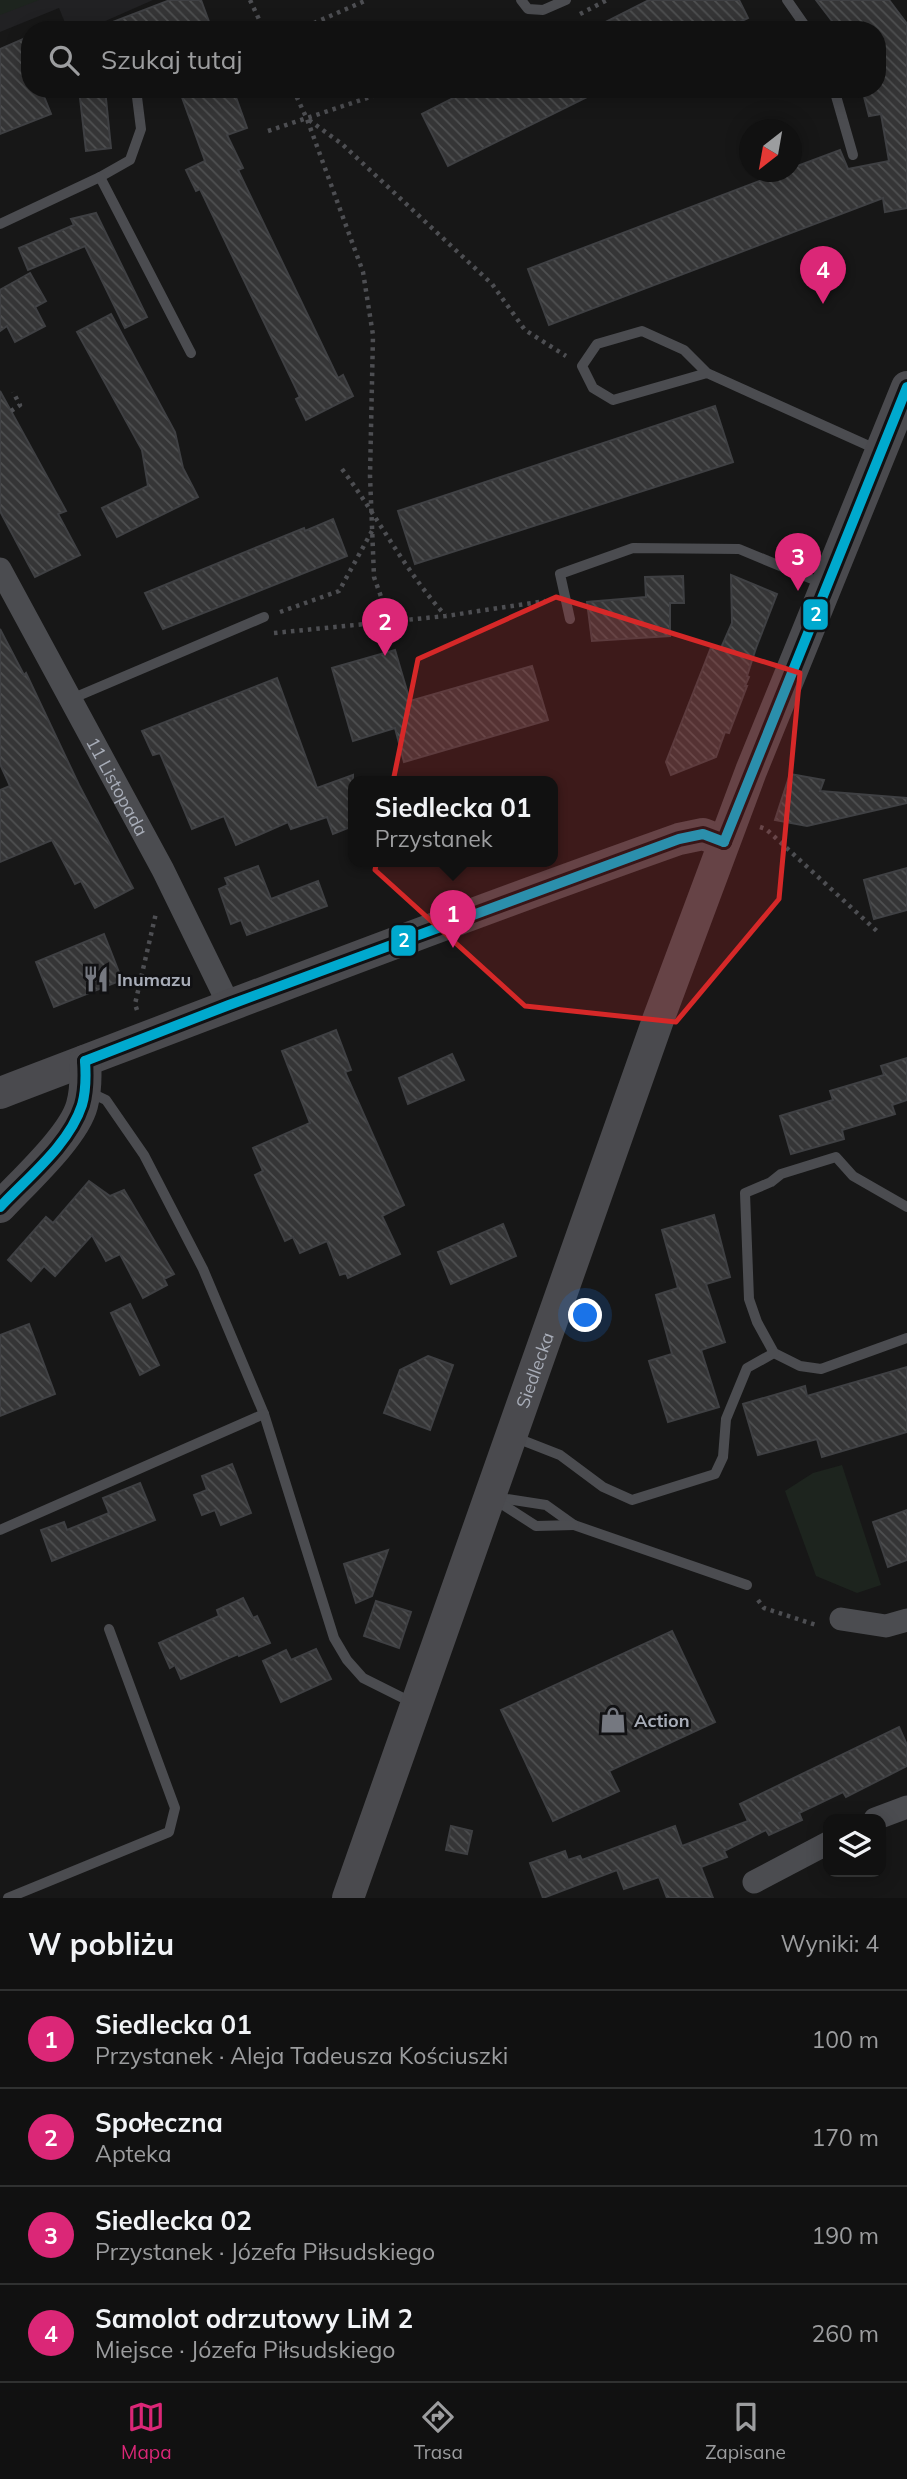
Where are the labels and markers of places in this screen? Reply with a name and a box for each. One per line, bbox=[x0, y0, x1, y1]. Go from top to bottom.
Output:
pin: 4 bbox=[800, 246, 846, 304]
pin: 3 bbox=[775, 533, 821, 591]
pin: 2 bbox=[362, 598, 408, 656]
pin: 1 bbox=[430, 890, 476, 948]
restaurant icon: Inumazu bbox=[81, 964, 111, 994]
place label: Inumazu bbox=[117, 968, 191, 991]
shop icon: Action bbox=[598, 1705, 628, 1735]
place label: Action bbox=[634, 1709, 690, 1732]

